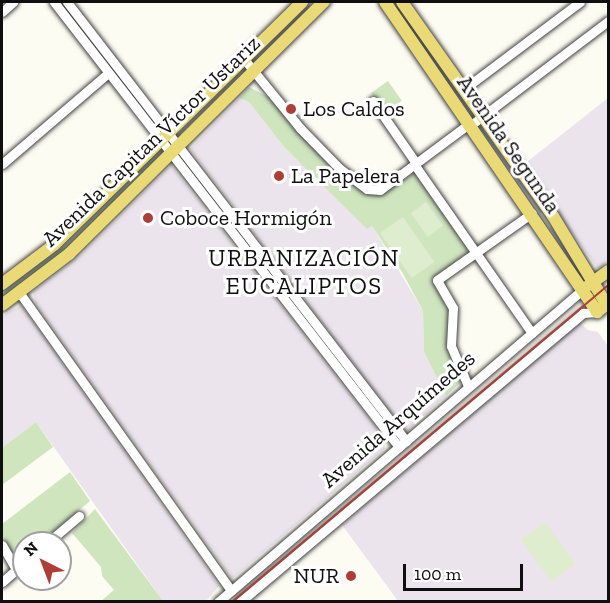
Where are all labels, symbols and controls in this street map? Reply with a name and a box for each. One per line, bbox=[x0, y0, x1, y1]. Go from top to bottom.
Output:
street label: Avenida Capitan Víctor Ustariz bbox=[36, 30, 266, 252]
street label: Avenida Segunda bbox=[452, 70, 566, 218]
place label: Los Caldos bbox=[303, 96, 405, 122]
marker: Los Caldos bbox=[284, 102, 298, 116]
place label: La Papelera bbox=[291, 163, 400, 189]
marker: La Papelera bbox=[272, 169, 286, 183]
place label: Coboce Hormigón bbox=[160, 205, 332, 231]
marker: Coboce Hormigón bbox=[141, 211, 155, 225]
district label: URBANIZACIÓN EUCALIPTOS bbox=[208, 244, 400, 300]
street label: Avenida Arquímedes bbox=[315, 345, 481, 493]
north arrow bbox=[12, 531, 72, 591]
text: N bbox=[20, 538, 42, 560]
scale bar bbox=[406, 552, 526, 590]
place label: NUR bbox=[293, 563, 339, 589]
text: 100 m bbox=[414, 563, 461, 585]
marker: NUR bbox=[344, 569, 358, 583]

